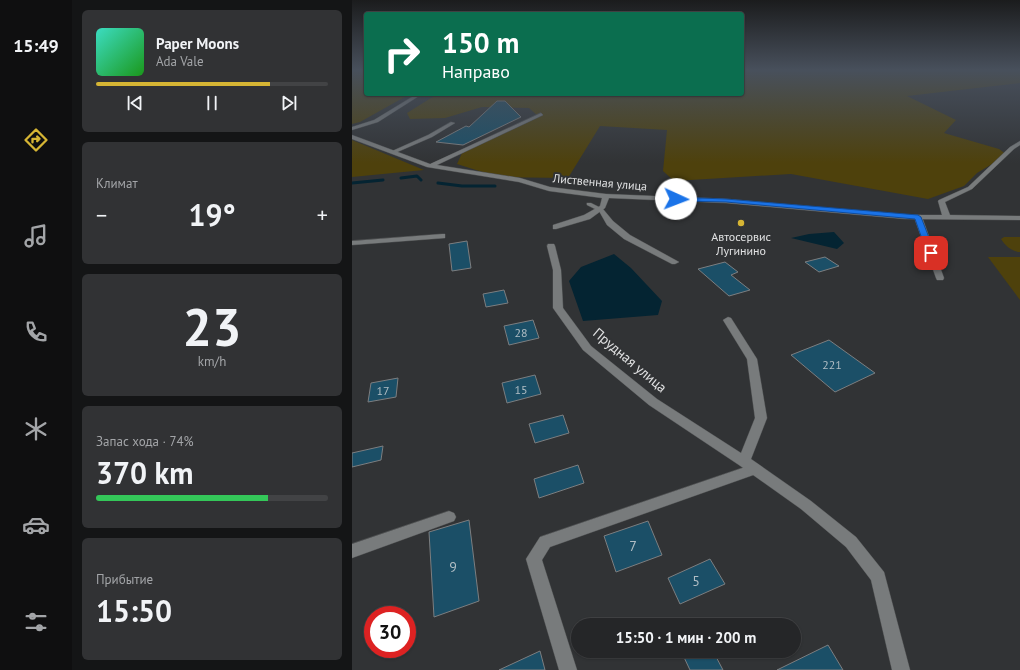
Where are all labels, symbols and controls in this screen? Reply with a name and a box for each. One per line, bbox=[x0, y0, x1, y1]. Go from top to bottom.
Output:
text: 150 m bbox=[442, 24, 519, 61]
icon: right bbox=[376, 28, 428, 80]
text: 15:49 bbox=[13, 34, 59, 57]
text: Paper Moons bbox=[156, 34, 239, 53]
text: Ada Vale bbox=[156, 53, 204, 70]
text: Направо bbox=[442, 60, 510, 83]
icon: previous bbox=[124, 92, 146, 114]
icon: pause bbox=[201, 92, 223, 114]
icon: next bbox=[278, 92, 300, 114]
icon: directions bbox=[22, 126, 50, 154]
street label: Лиственная улица bbox=[551, 170, 648, 194]
text: Климат bbox=[96, 175, 138, 192]
position arrow bbox=[655, 178, 697, 220]
text: 19° bbox=[188, 195, 236, 234]
text: − bbox=[96, 201, 107, 229]
text: + bbox=[317, 201, 328, 229]
marker: Автосервис Лугинино bbox=[736, 218, 746, 228]
icon: music bbox=[22, 222, 50, 250]
place label: Автосервис Лугинино bbox=[711, 229, 771, 258]
pin bbox=[914, 236, 948, 270]
icon: arrive bbox=[920, 242, 942, 264]
text: 23 bbox=[183, 293, 241, 360]
icon: phone bbox=[22, 318, 50, 346]
street label: Прудная улица bbox=[589, 324, 671, 396]
house number: 28 bbox=[514, 325, 528, 340]
text: km/h bbox=[198, 353, 226, 370]
house number: 221 bbox=[822, 357, 842, 372]
house number: 15 bbox=[514, 382, 528, 397]
house number: 17 bbox=[376, 383, 390, 398]
icon: climate bbox=[22, 415, 50, 443]
text: Запас хода · 74% bbox=[96, 433, 194, 450]
text: 370 km bbox=[96, 453, 194, 492]
icon: car bbox=[22, 511, 50, 539]
house number: 7 bbox=[629, 537, 637, 555]
house number: 9 bbox=[449, 558, 457, 576]
text: Прибытие bbox=[96, 571, 153, 588]
house number: 5 bbox=[692, 572, 700, 590]
text: 15:50 bbox=[96, 591, 172, 630]
speed limit sign: 30 bbox=[364, 606, 416, 658]
icon: filters bbox=[22, 608, 50, 636]
text: 15:50 · 1 мин · 200 m bbox=[616, 628, 756, 647]

